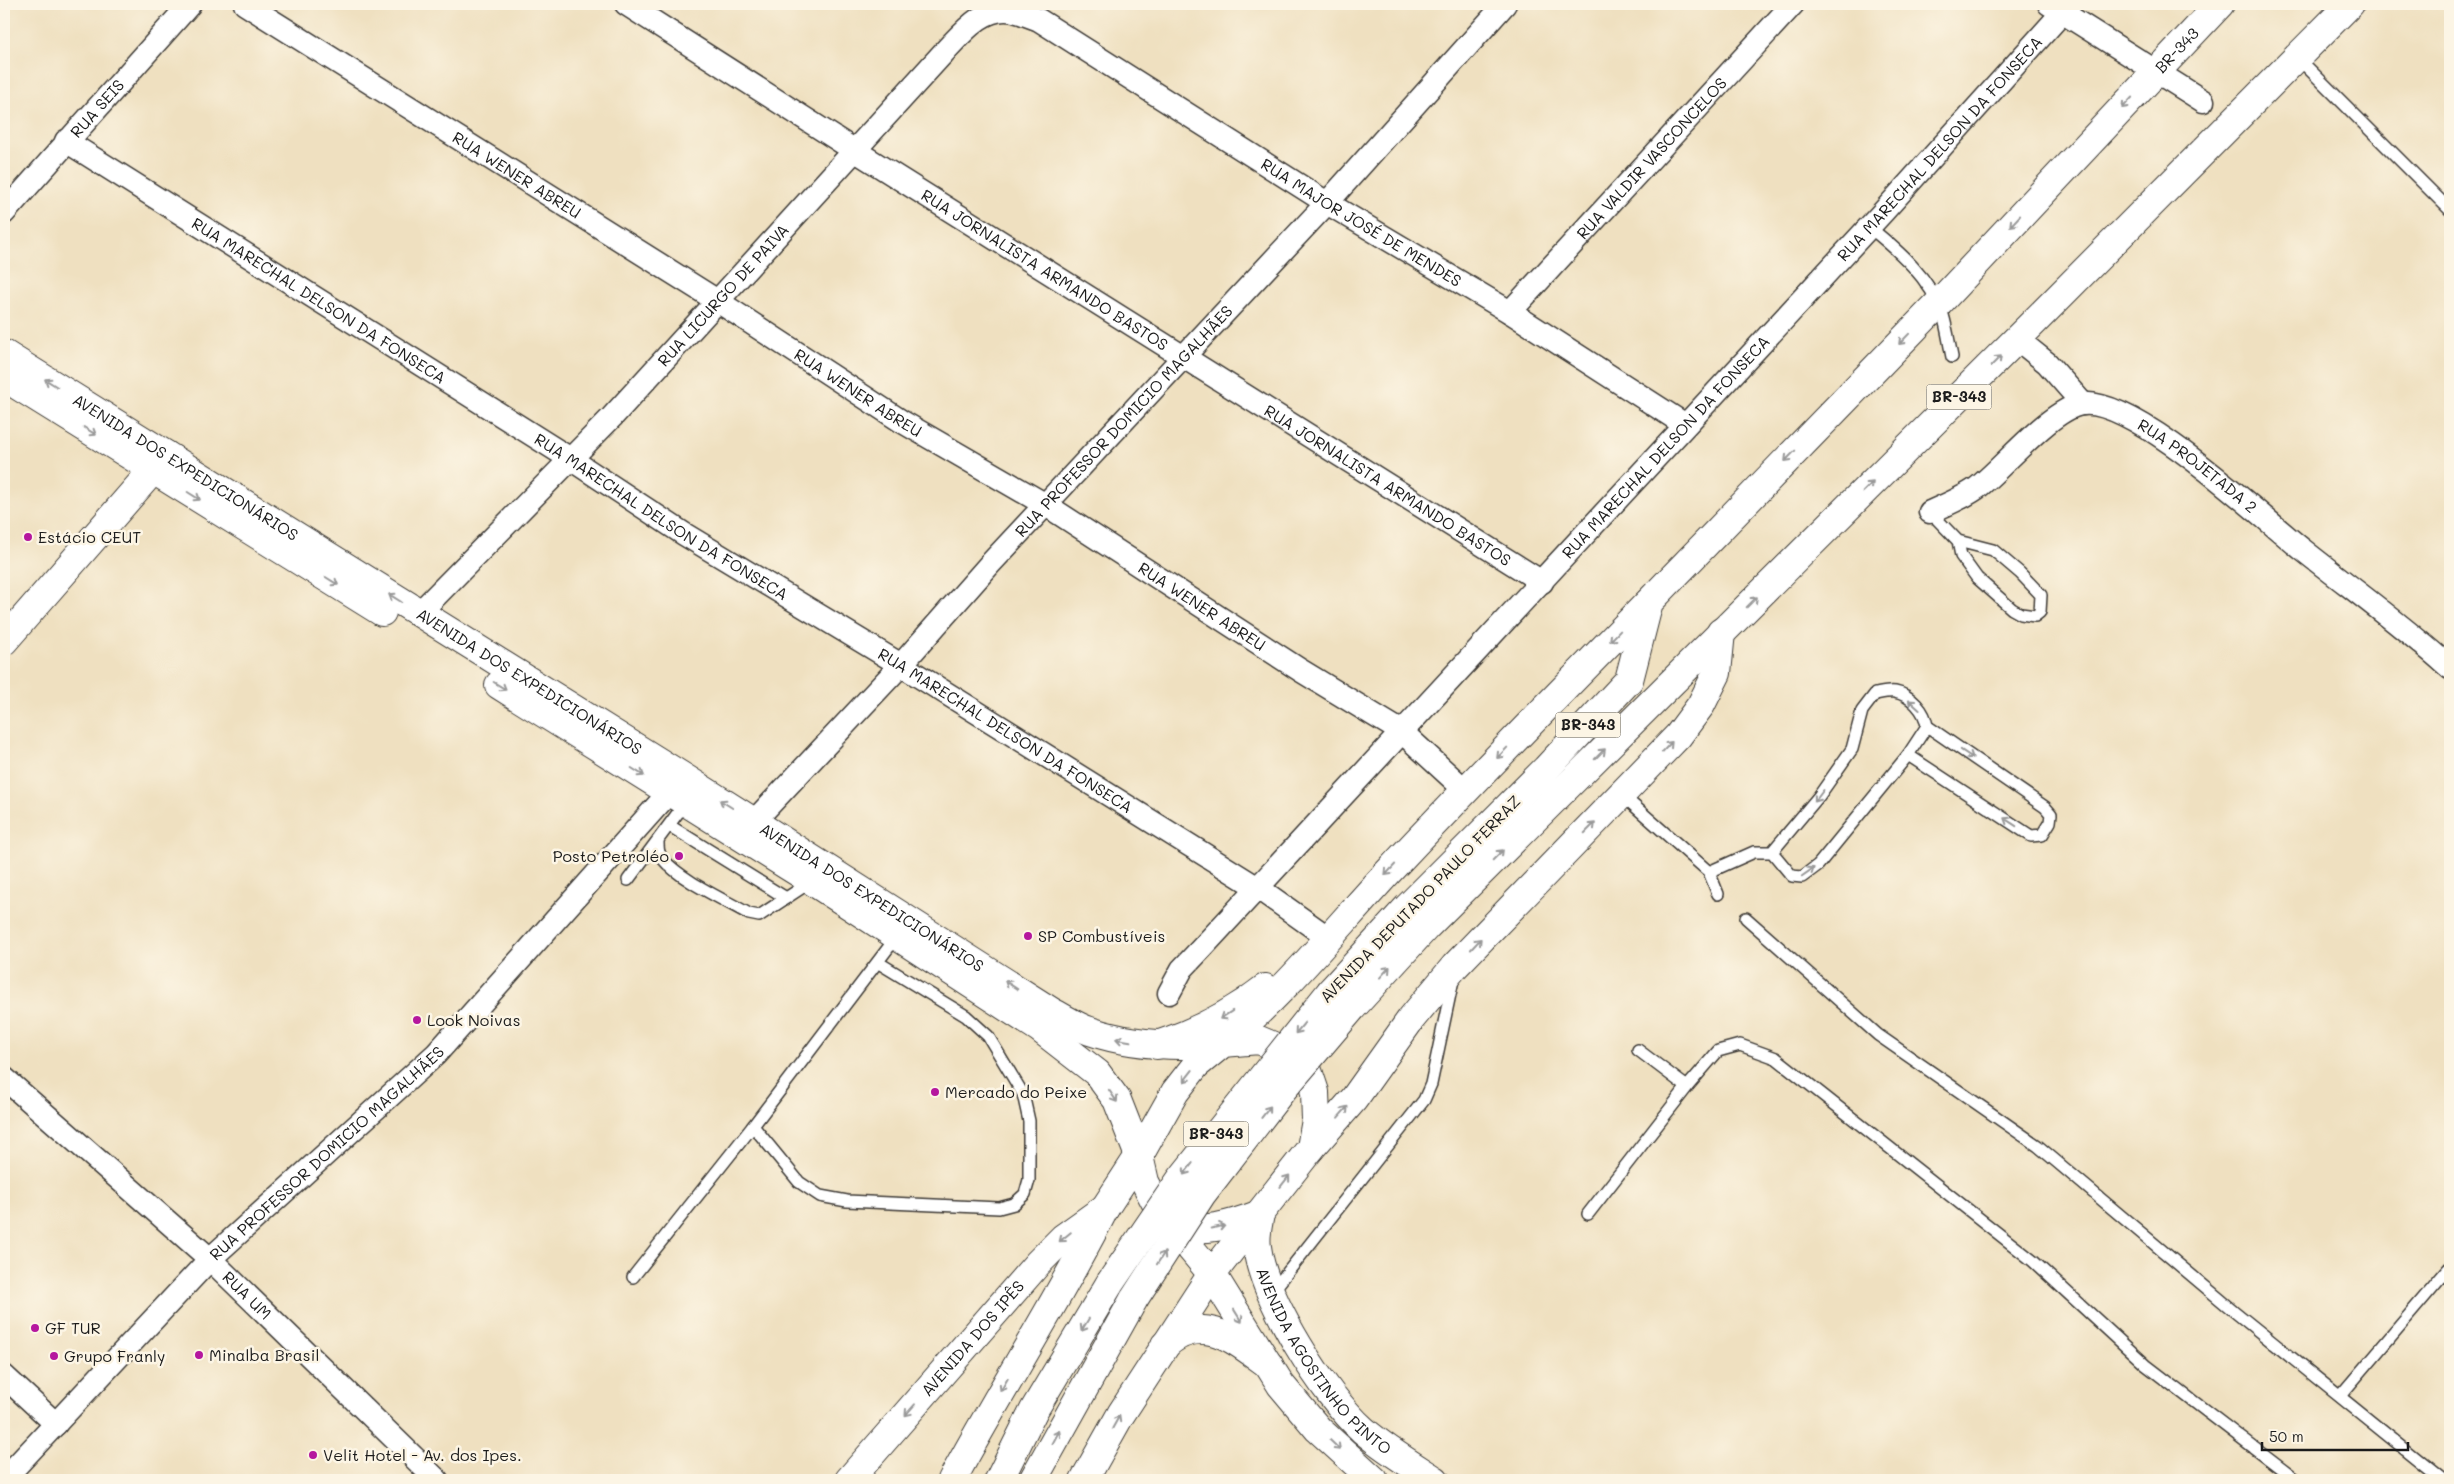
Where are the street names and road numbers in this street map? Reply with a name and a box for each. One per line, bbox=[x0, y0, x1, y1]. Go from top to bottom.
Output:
street label: BR-343 bbox=[2150, 22, 2203, 77]
street label: RUA MARECHAL DELSON DA FONSECA bbox=[1832, 31, 2046, 265]
street label: RUA VALDIR VASCONCELOS bbox=[1571, 72, 1731, 243]
street label: RUA SEIS bbox=[65, 74, 128, 142]
street label: RUA WENER ABREU bbox=[449, 126, 585, 223]
street label: RUA MAJOR JOSÉ DE MENDES bbox=[1257, 153, 1466, 291]
street label: RUA JORNALISTA ARMANDO BASTOS bbox=[918, 184, 1173, 355]
street label: RUA MARECHAL DELSON DA FONSECA bbox=[188, 212, 450, 388]
street label: RUA LICURGO DE PAIVA bbox=[652, 219, 793, 370]
street label: RUA PROFESSOR DOMICIO MAGALHÃES bbox=[1010, 300, 1237, 541]
street label: RUA MARECHAL DELSON DA FONSECA bbox=[1557, 331, 1774, 562]
street label: RUA WENER ABREU bbox=[791, 343, 926, 441]
road number: BR-343 bbox=[1926, 384, 1992, 410]
street label: AVENIDA DOS EXPEDICIONÁRIOS bbox=[69, 389, 303, 545]
street label: RUA JORNALISTA ARMANDO BASTOS bbox=[1261, 399, 1515, 570]
street label: RUA PROJETADA 2 bbox=[2134, 414, 2262, 517]
street label: RUA MARECHAL DELSON DA FONSECA bbox=[531, 428, 792, 605]
street label: RUA WENER ABREU bbox=[1135, 557, 1270, 655]
street label: AVENIDA DOS EXPEDICIONÁRIOS bbox=[413, 603, 646, 759]
street label: RUA MARECHAL DELSON DA FONSECA bbox=[874, 643, 1137, 817]
road number: BR-343 bbox=[1556, 712, 1620, 738]
street label: AVENIDA DEPUTADO PAULO FERRAZ bbox=[1315, 790, 1525, 1007]
street label: AVENIDA DOS EXPEDICIONÁRIOS bbox=[756, 818, 988, 976]
street label: RUA PROFESSOR DOMICIO MAGALHÃES bbox=[205, 1041, 448, 1265]
road number: BR-343 bbox=[1184, 1122, 1248, 1146]
street label: AVENIDA AGOSTINHO PINTO bbox=[1252, 1265, 1396, 1459]
street label: RUA UM bbox=[218, 1266, 276, 1323]
street label: AVENIDA DOS IPÊS bbox=[916, 1276, 1028, 1400]

